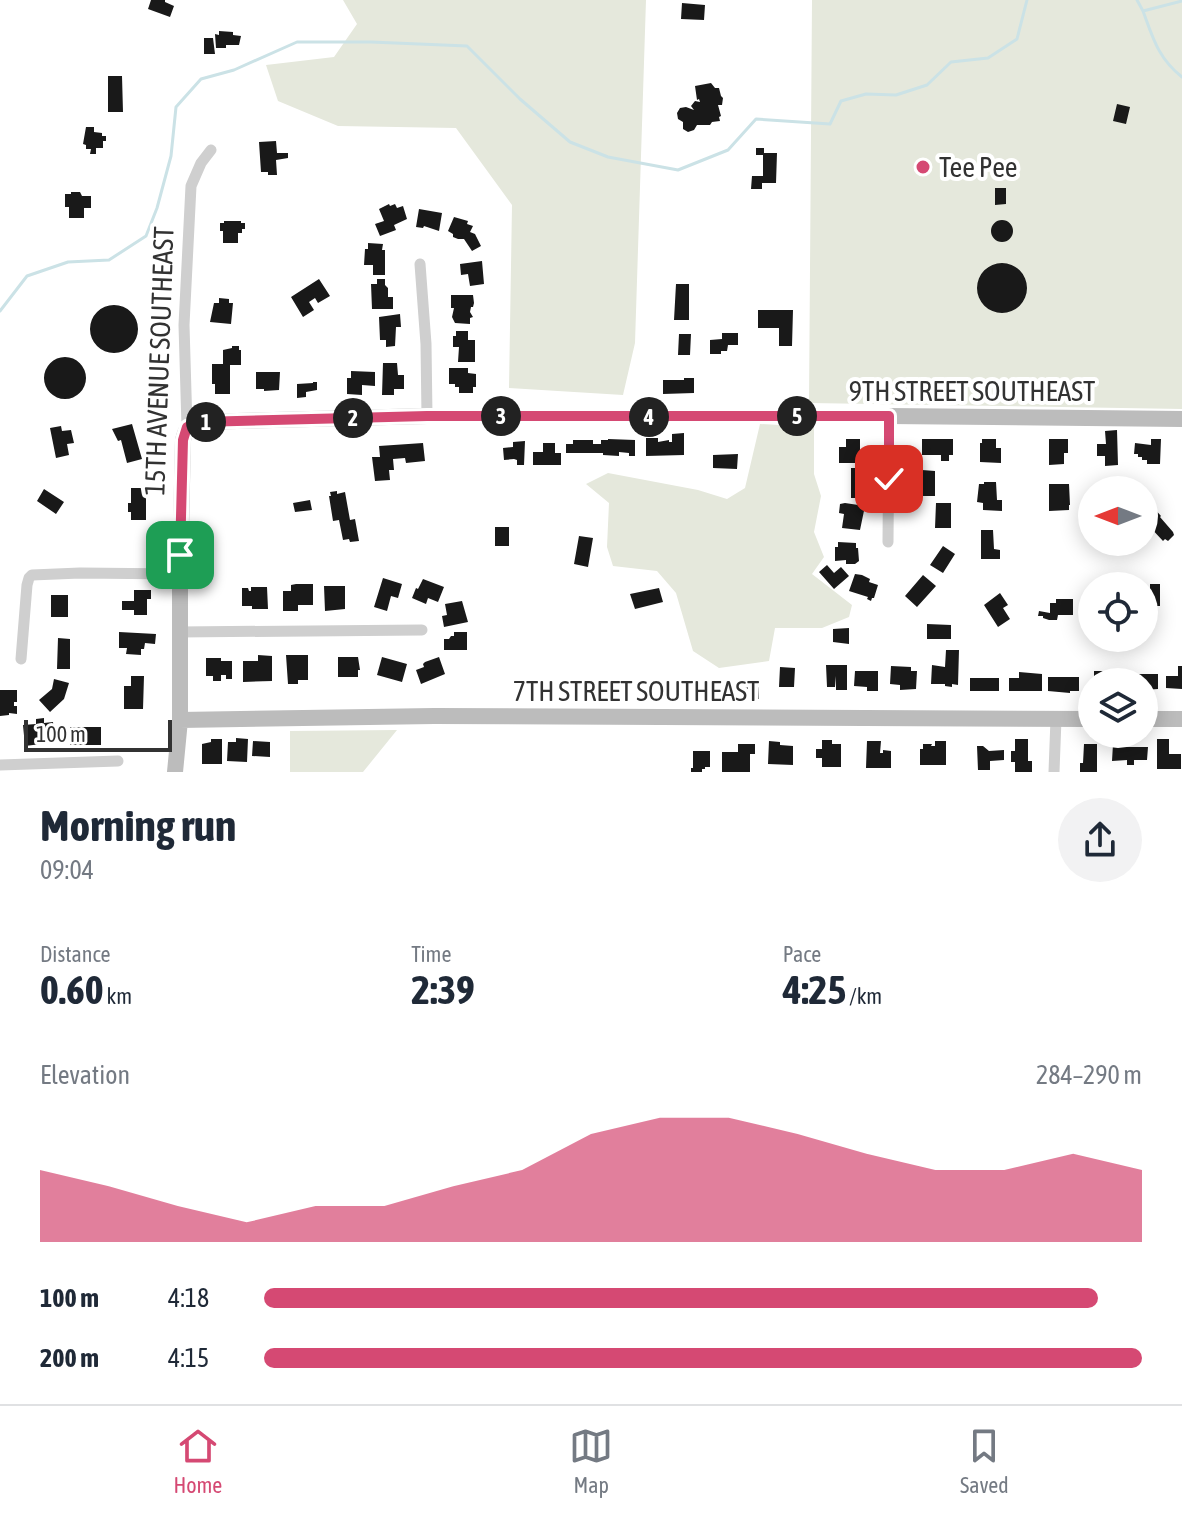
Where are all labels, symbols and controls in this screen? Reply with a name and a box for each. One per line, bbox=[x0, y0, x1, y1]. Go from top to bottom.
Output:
place label: Tee Pee bbox=[939, 151, 1017, 183]
marker: Tee Pee bbox=[914, 158, 932, 176]
street label: 15TH AVENUE SOUTHEAST bbox=[138, 226, 180, 496]
street label: 9TH STREET SOUTHEAST bbox=[849, 375, 1095, 407]
pin: 3 bbox=[481, 396, 521, 436]
pin: 5 bbox=[777, 396, 817, 436]
pin: 4 bbox=[629, 397, 669, 437]
pin: 2 bbox=[333, 398, 373, 438]
pin: 1 bbox=[186, 402, 226, 442]
text: 3 bbox=[496, 403, 506, 429]
text: 5 bbox=[792, 403, 802, 429]
text: 4 bbox=[644, 404, 654, 430]
text: 2 bbox=[348, 405, 358, 431]
text: 1 bbox=[201, 409, 211, 435]
pin bbox=[855, 445, 923, 513]
icon: check bbox=[867, 457, 911, 501]
north arrow bbox=[1078, 476, 1158, 556]
map controls bbox=[1078, 476, 1158, 748]
pin bbox=[146, 521, 214, 589]
icon: arrive bbox=[158, 533, 202, 577]
button: locate bbox=[1078, 572, 1158, 652]
button: layers bbox=[1078, 668, 1158, 748]
street label: 7TH STREET SOUTHEAST bbox=[513, 675, 759, 707]
scale bar bbox=[24, 716, 172, 752]
text: 100 m bbox=[36, 721, 86, 747]
button: share bbox=[1058, 798, 1142, 882]
text: Morning run bbox=[40, 800, 236, 850]
text: 09:04 bbox=[40, 855, 94, 885]
text: Distance bbox=[40, 941, 111, 967]
text: Time bbox=[411, 941, 451, 967]
text: Pace bbox=[783, 941, 821, 967]
text: 0.60 bbox=[40, 967, 104, 1012]
text: 2:39 bbox=[411, 967, 475, 1012]
text: 4:25 bbox=[783, 967, 846, 1012]
text: km bbox=[104, 983, 132, 1009]
text: /km bbox=[846, 983, 882, 1009]
text: Elevation bbox=[40, 1060, 130, 1090]
text: 284–290 m bbox=[1036, 1060, 1142, 1090]
text: 100 m bbox=[40, 1283, 99, 1313]
text: 4:18 bbox=[168, 1283, 209, 1313]
text: 200 m bbox=[40, 1343, 99, 1373]
text: 4:15 bbox=[168, 1343, 209, 1373]
tab: Home bbox=[173, 1424, 222, 1498]
tab: Map bbox=[569, 1424, 613, 1498]
tab: Saved bbox=[960, 1424, 1009, 1498]

